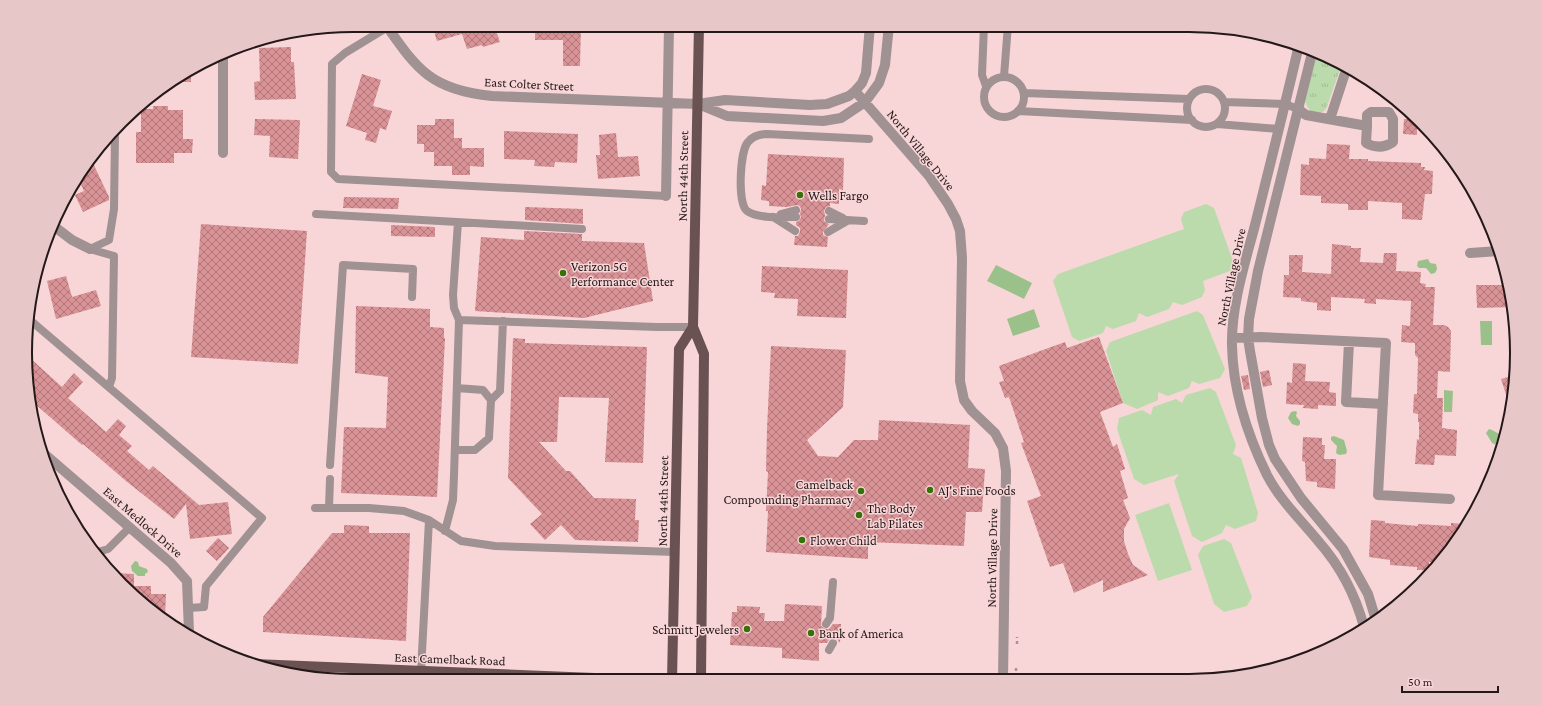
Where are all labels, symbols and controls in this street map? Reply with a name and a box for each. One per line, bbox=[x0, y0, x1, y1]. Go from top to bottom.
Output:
street label: East Colter Street bbox=[484, 74, 575, 94]
street label: North Village Drive bbox=[884, 107, 958, 194]
street label: North 44th Street bbox=[675, 130, 691, 221]
place label: Wells Fargo bbox=[808, 188, 869, 203]
marker: Wells Fargo bbox=[795, 190, 805, 200]
street label: North Village Drive bbox=[1213, 227, 1249, 327]
place label: Verizon 5G Performance Center bbox=[571, 259, 675, 289]
marker: Verizon 5G Performance Center bbox=[558, 268, 568, 278]
street label: North 44th Street bbox=[655, 455, 671, 546]
place label: Camelback Compounding Pharmacy bbox=[723, 477, 854, 507]
street label: East Medlock Drive bbox=[100, 483, 186, 561]
place label: AJ's Fine Foods bbox=[938, 483, 1016, 498]
marker: AJ's Fine Foods bbox=[925, 485, 935, 495]
marker: Camelback Compounding Pharmacy bbox=[856, 486, 866, 496]
place label: The Body Lab Pilates bbox=[867, 501, 923, 531]
street label: North Village Drive bbox=[984, 508, 1000, 608]
marker: The Body Lab Pilates bbox=[854, 510, 864, 520]
place label: Flower Child bbox=[810, 533, 877, 548]
marker: Flower Child bbox=[797, 535, 807, 545]
place label: Schmitt Jewelers bbox=[652, 622, 739, 637]
marker: Schmitt Jewelers bbox=[742, 624, 752, 634]
place label: Bank of America bbox=[819, 626, 903, 641]
marker: Bank of America bbox=[806, 628, 816, 638]
street label: East Camelback Road bbox=[394, 650, 506, 668]
scale bar bbox=[1402, 668, 1498, 694]
text: 50 m bbox=[1408, 675, 1433, 689]

